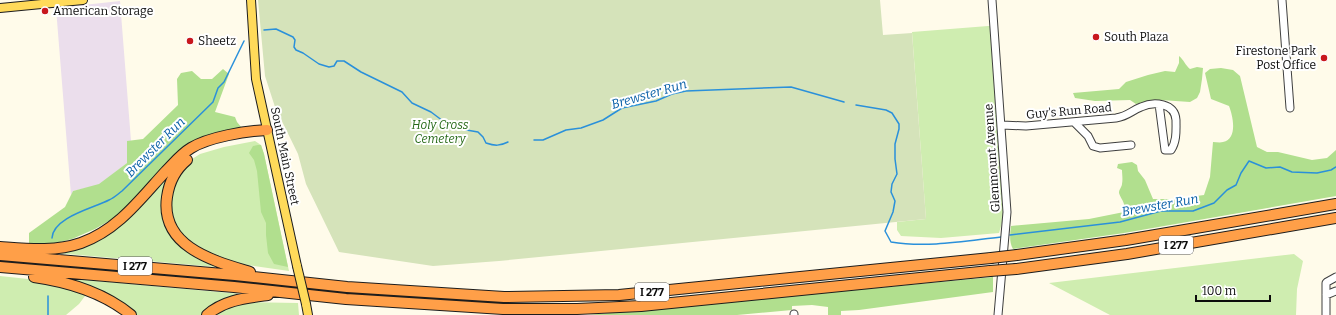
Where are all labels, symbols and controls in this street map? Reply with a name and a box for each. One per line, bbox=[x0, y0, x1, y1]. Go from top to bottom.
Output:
place label: American Storage bbox=[53, 4, 153, 18]
marker: American Storage bbox=[40, 6, 50, 16]
place label: South Plaza bbox=[1104, 30, 1169, 44]
marker: South Plaza bbox=[1091, 32, 1101, 42]
place label: Sheetz bbox=[198, 34, 236, 48]
marker: Sheetz bbox=[185, 36, 195, 46]
place label: Firestone Park Post Office bbox=[1236, 44, 1316, 72]
marker: Firestone Park Post Office bbox=[1319, 53, 1329, 63]
water label: Brewster Run bbox=[610, 76, 689, 112]
street label: Guy's Run Road bbox=[1026, 100, 1112, 122]
street label: Glenmount Avenue bbox=[981, 103, 1003, 213]
street label: South Main Street bbox=[268, 106, 302, 207]
water label: Brewster Run bbox=[122, 114, 188, 180]
park label: Holy Cross Cemetery bbox=[411, 118, 469, 146]
water label: Brewster Run bbox=[1120, 191, 1200, 219]
road number: I 277 bbox=[1159, 236, 1193, 254]
road number: I 277 bbox=[118, 257, 152, 275]
scale bar bbox=[1196, 277, 1270, 303]
road number: I 277 bbox=[635, 283, 669, 301]
text: 100 m bbox=[1202, 284, 1237, 298]

